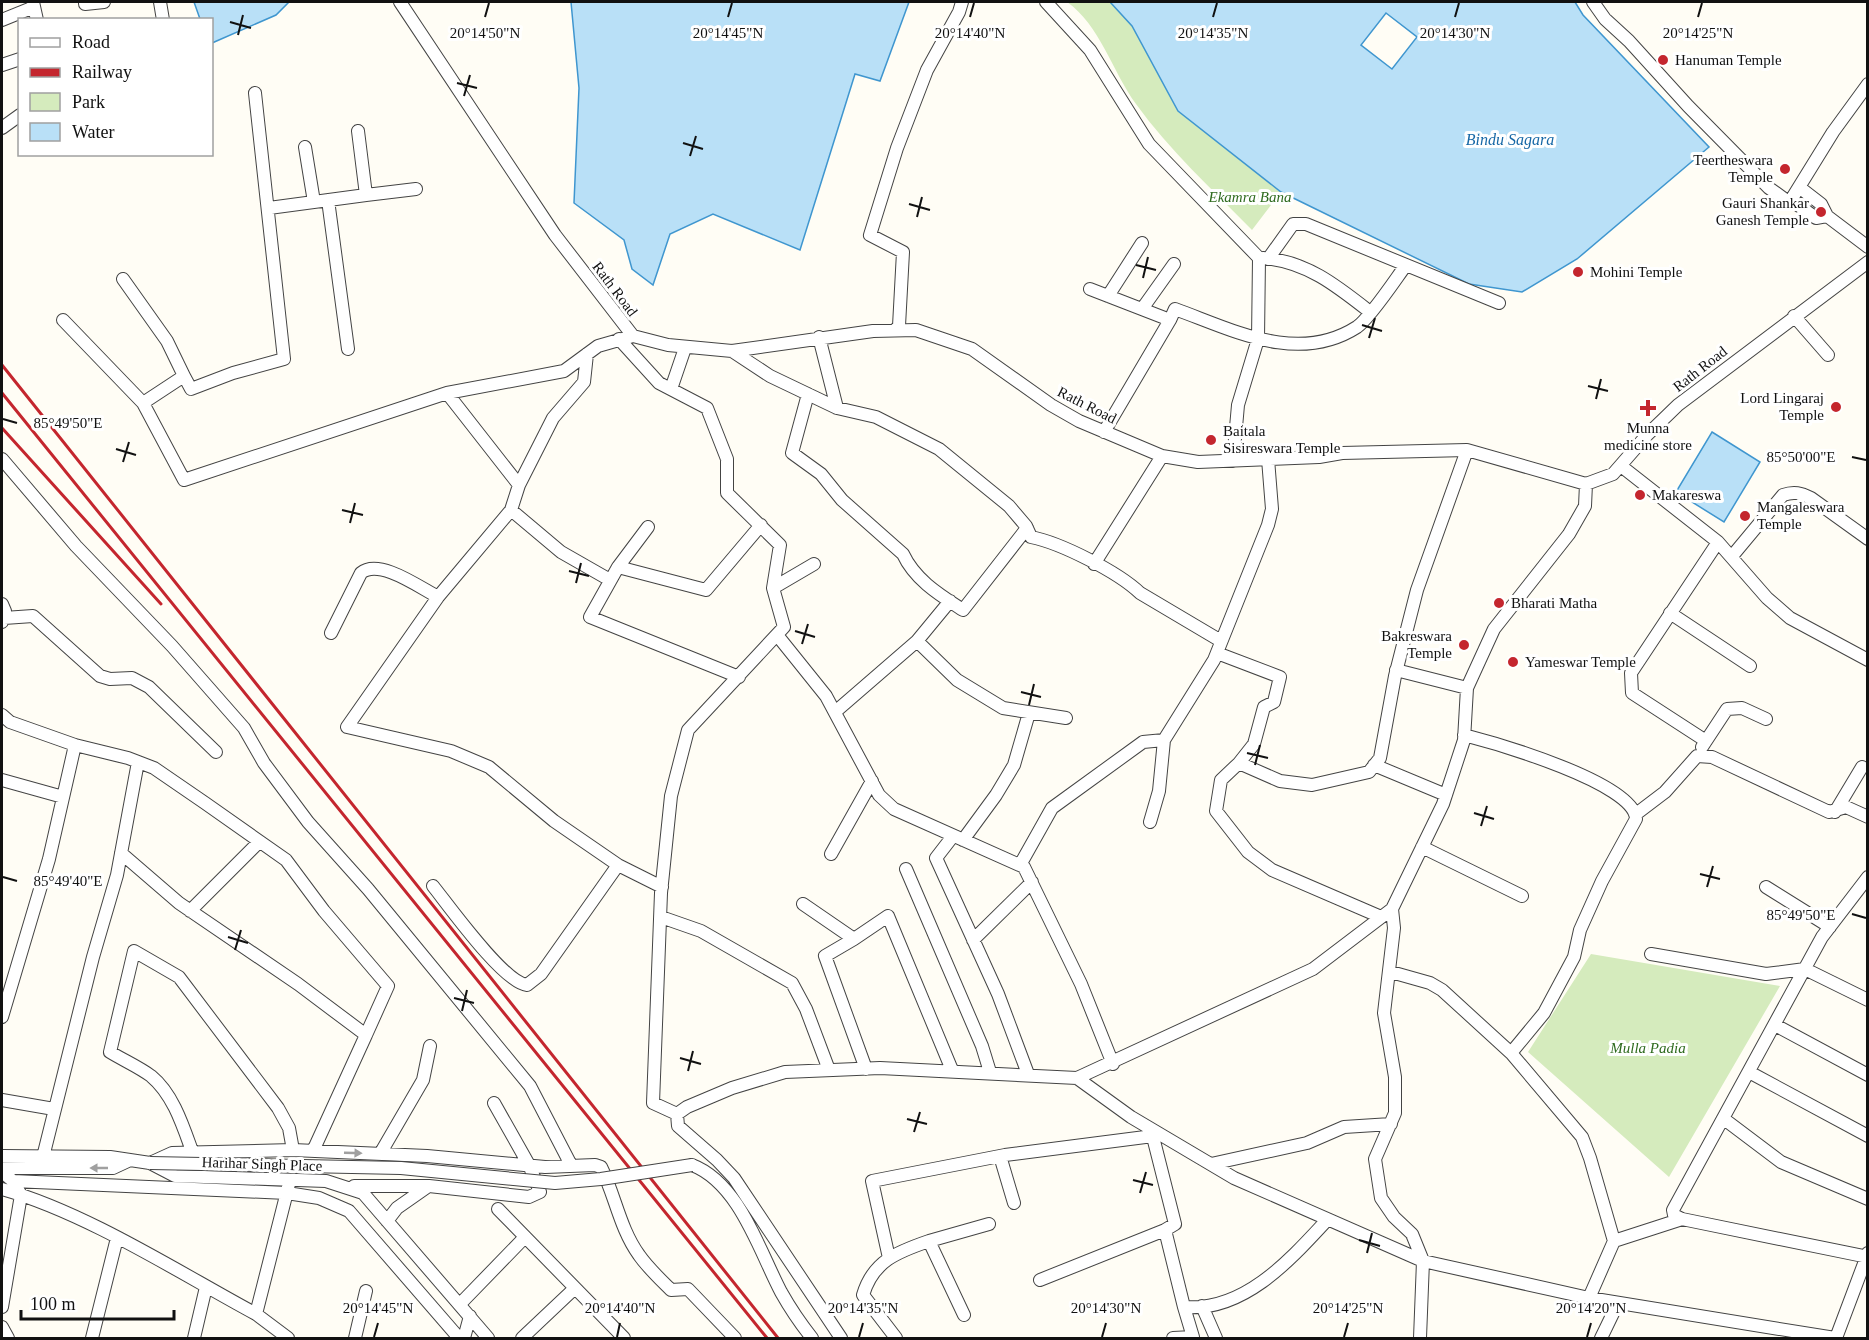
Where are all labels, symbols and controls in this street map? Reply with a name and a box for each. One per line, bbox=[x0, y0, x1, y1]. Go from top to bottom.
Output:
legend bbox=[18, 18, 213, 156]
text: 20°14'50"N bbox=[450, 25, 520, 41]
text: 20°14'45"N bbox=[693, 25, 763, 41]
text: 20°14'40"N bbox=[935, 25, 1005, 41]
text: 20°14'35"N bbox=[1178, 25, 1248, 41]
text: 20°14'30"N bbox=[1420, 25, 1490, 41]
text: 20°14'25"N bbox=[1663, 25, 1733, 41]
text: Road bbox=[72, 32, 110, 52]
place label: Hanuman Temple bbox=[1675, 52, 1782, 68]
marker: Hanuman Temple bbox=[1656, 53, 1670, 67]
text: Railway bbox=[72, 62, 132, 82]
text: Park bbox=[72, 92, 105, 112]
text: Water bbox=[72, 122, 115, 142]
water label: Bindu Sagara bbox=[1466, 131, 1554, 149]
place label: Teertheswara Temple bbox=[1693, 152, 1773, 185]
marker: Teertheswara Temple bbox=[1778, 162, 1792, 176]
park label: Ekamra Bana bbox=[1208, 189, 1291, 205]
place label: Gauri Shankar Ganesh Temple bbox=[1716, 195, 1809, 228]
marker: Gauri Shankar Ganesh Temple bbox=[1814, 205, 1828, 219]
street label: Rath Road bbox=[589, 259, 641, 320]
place label: Mohini Temple bbox=[1590, 264, 1683, 280]
marker: Mohini Temple bbox=[1571, 265, 1585, 279]
street label: Rath Road bbox=[1670, 343, 1730, 395]
street label: Rath Road bbox=[1055, 383, 1119, 427]
place label: Lord Lingaraj Temple bbox=[1740, 390, 1824, 423]
marker: Munna medicine store bbox=[1639, 399, 1657, 417]
marker: Lord Lingaraj Temple bbox=[1829, 400, 1843, 414]
text: 85°49'50"E bbox=[34, 415, 103, 431]
place label: Munna medicine store bbox=[1604, 420, 1692, 453]
place label: Baitala Sisireswara Temple bbox=[1223, 423, 1341, 456]
marker: Baitala Sisireswara Temple bbox=[1204, 433, 1218, 447]
text: 85°50'00"E bbox=[1767, 449, 1836, 465]
place label: Makareswa bbox=[1652, 487, 1721, 503]
marker: Makareswa bbox=[1633, 488, 1647, 502]
place label: Mangaleswara Temple bbox=[1757, 499, 1845, 532]
marker: Mangaleswara Temple bbox=[1738, 509, 1752, 523]
place label: Bharati Matha bbox=[1511, 595, 1598, 611]
marker: Bharati Matha bbox=[1492, 596, 1506, 610]
place label: Bakreswara Temple bbox=[1381, 628, 1452, 661]
marker: Bakreswara Temple bbox=[1457, 638, 1471, 652]
place label: Yameswar Temple bbox=[1525, 654, 1636, 670]
marker: Yameswar Temple bbox=[1506, 655, 1520, 669]
text: 85°49'40"E bbox=[34, 873, 103, 889]
text: 85°49'50"E bbox=[1767, 907, 1836, 923]
park label: Mulla Padia bbox=[1609, 1040, 1686, 1056]
one-way arrow bbox=[344, 1148, 363, 1157]
street label: Harihar Singh Place bbox=[201, 1154, 323, 1174]
one-way arrow bbox=[90, 1163, 109, 1173]
scale bar bbox=[21, 1283, 174, 1321]
text: 100 m bbox=[30, 1294, 76, 1314]
text: 20°14'45"N bbox=[343, 1300, 413, 1316]
text: 20°14'40"N bbox=[585, 1300, 655, 1316]
text: 20°14'35"N bbox=[828, 1300, 898, 1316]
text: 20°14'30"N bbox=[1071, 1300, 1141, 1316]
text: 20°14'25"N bbox=[1313, 1300, 1383, 1316]
text: 20°14'20"N bbox=[1556, 1300, 1626, 1316]

